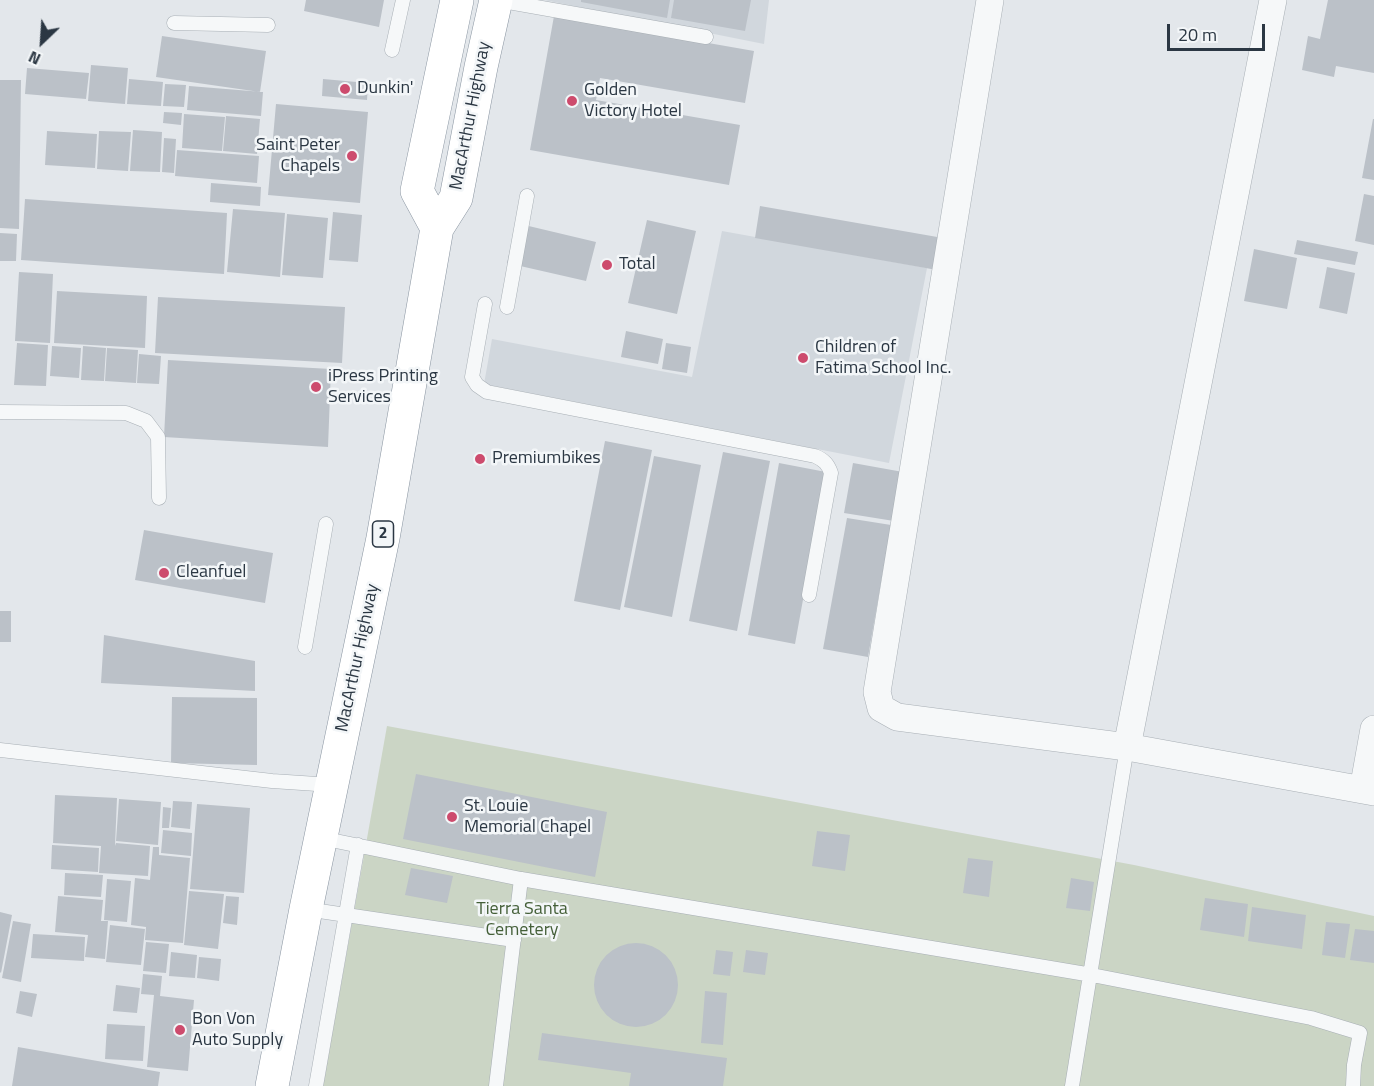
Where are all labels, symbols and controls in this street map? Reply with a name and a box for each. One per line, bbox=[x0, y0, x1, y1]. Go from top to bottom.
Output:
north arrow bbox=[12, 12, 72, 72]
scale bar bbox=[1170, 12, 1268, 50]
text: 20 m bbox=[1178, 21, 1217, 48]
street label: MacArthur Highway bbox=[446, 40, 496, 192]
text: N bbox=[24, 45, 44, 72]
place label: Dunkin' bbox=[357, 78, 414, 100]
place label: Golden Victory Hotel bbox=[584, 80, 682, 122]
marker: Dunkin' bbox=[338, 82, 352, 96]
marker: Golden Victory Hotel bbox=[565, 94, 579, 108]
place label: Saint Peter Chapels bbox=[256, 135, 340, 178]
marker: Saint Peter Chapels bbox=[345, 149, 359, 163]
place label: Total bbox=[619, 254, 656, 276]
marker: Total bbox=[600, 258, 614, 272]
place label: Children of Fatima School Inc. bbox=[815, 337, 951, 380]
marker: Children of Fatima School Inc. bbox=[796, 351, 810, 365]
place label: iPress Printing Services bbox=[328, 366, 438, 409]
marker: iPress Printing Services bbox=[309, 380, 323, 394]
place label: Premiumbikes bbox=[492, 448, 601, 470]
marker: Premiumbikes bbox=[473, 452, 487, 466]
road number: 2 bbox=[372, 521, 394, 547]
place label: Cleanfuel bbox=[176, 562, 246, 584]
marker: Cleanfuel bbox=[157, 566, 171, 580]
street label: MacArthur Highway bbox=[332, 582, 384, 734]
place label: St. Louie Memorial Chapel bbox=[464, 796, 591, 838]
marker: St. Louie Memorial Chapel bbox=[445, 810, 459, 824]
park label: Tierra Santa Cemetery bbox=[476, 899, 568, 942]
place label: Bon Von Auto Supply bbox=[192, 1009, 283, 1052]
marker: Bon Von Auto Supply bbox=[173, 1023, 187, 1037]

